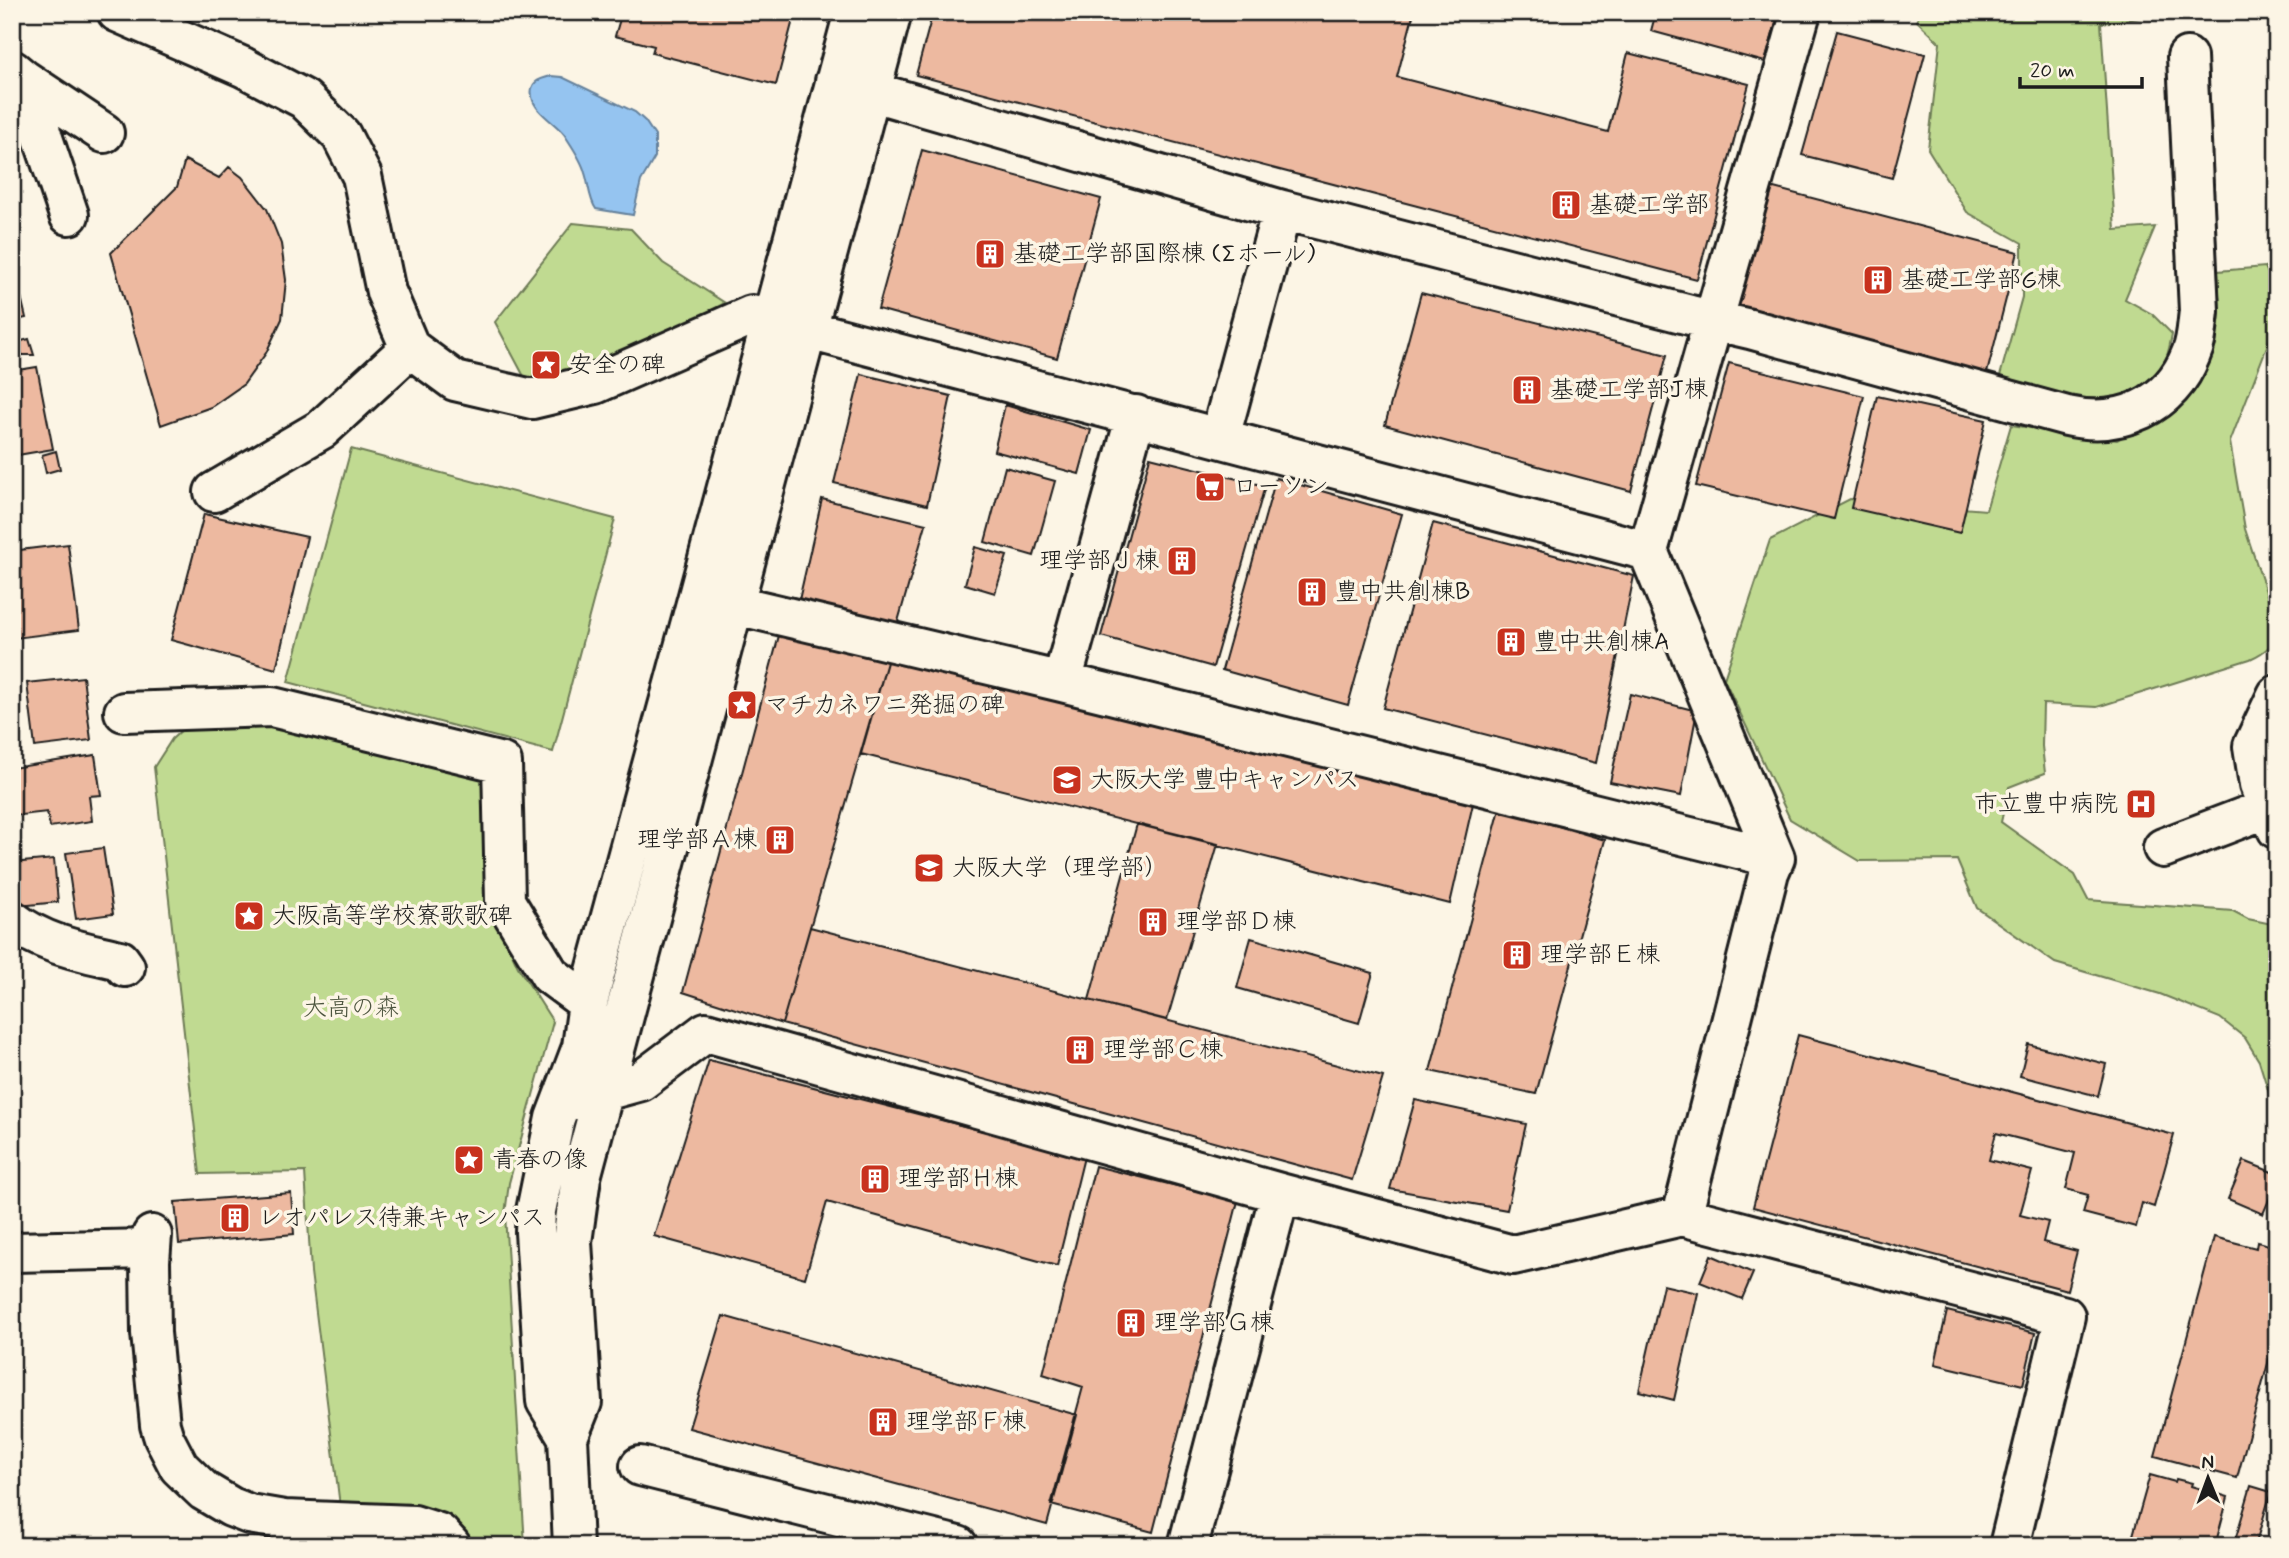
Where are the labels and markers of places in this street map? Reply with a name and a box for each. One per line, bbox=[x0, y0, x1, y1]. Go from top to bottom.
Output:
building icon: 基礎工学部 bbox=[1549, 188, 1583, 222]
place label: 基礎工学部 bbox=[1589, 190, 1709, 221]
building icon: 基礎工学部国際棟 (Σホール) bbox=[973, 237, 1007, 271]
place label: 基礎工学部国際棟 (Σホール) bbox=[1013, 239, 1316, 270]
building icon: 基礎工学部G棟 bbox=[1861, 263, 1895, 297]
place label: 基礎工学部G棟 bbox=[1901, 265, 2061, 296]
place icon: 安全の碑 bbox=[529, 348, 563, 382]
place label: 安全の碑 bbox=[569, 350, 665, 381]
building icon: 基礎工学部J棟 bbox=[1510, 373, 1544, 407]
place label: 基礎工学部J棟 bbox=[1550, 375, 1708, 406]
supermarket icon: ローソン bbox=[1193, 470, 1227, 504]
place label: ローソン bbox=[1233, 472, 1329, 503]
building icon: 理学部Ｊ棟 bbox=[1165, 544, 1199, 578]
place label: 理学部Ｊ棟 bbox=[1039, 546, 1159, 577]
building icon: 豊中共創棟B bbox=[1295, 575, 1329, 609]
place label: 豊中共創棟B bbox=[1335, 577, 1470, 608]
building icon: 豊中共創棟A bbox=[1494, 625, 1528, 659]
place label: 豊中共創棟A bbox=[1534, 627, 1670, 658]
place icon: マチカネワニ発掘の碑 bbox=[725, 688, 759, 722]
place label: マチカネワニ発掘の碑 bbox=[765, 690, 1005, 721]
school or university icon: 大阪大学 豊中キャンパス bbox=[1050, 763, 1084, 797]
place label: 大阪大学 豊中キャンパス bbox=[1090, 765, 1360, 796]
hospital icon: 市立豊中病院 bbox=[2124, 787, 2158, 821]
place label: 市立豊中病院 bbox=[1974, 789, 2118, 820]
building icon: 理学部Ａ棟 bbox=[763, 823, 797, 857]
place label: 理学部Ａ棟 bbox=[637, 825, 757, 856]
school or university icon: 大阪大学（理学部） bbox=[912, 851, 946, 885]
place label: 大阪大学（理学部） bbox=[952, 853, 1168, 884]
place icon: 大阪高等学校寮歌歌碑 bbox=[232, 899, 266, 933]
place label: 大阪高等学校寮歌歌碑 bbox=[272, 901, 512, 932]
building icon: 理学部Ｄ棟 bbox=[1136, 905, 1170, 939]
place label: 理学部Ｄ棟 bbox=[1176, 907, 1296, 938]
building icon: 理学部Ｅ棟 bbox=[1500, 938, 1534, 972]
place label: 理学部Ｅ棟 bbox=[1540, 940, 1660, 971]
building icon: 理学部Ｃ棟 bbox=[1063, 1033, 1097, 1067]
place label: 理学部Ｃ棟 bbox=[1103, 1035, 1223, 1066]
place icon: 青春の像 bbox=[452, 1143, 486, 1177]
place label: 青春の像 bbox=[492, 1145, 588, 1176]
building icon: 理学部Ｈ棟 bbox=[858, 1162, 892, 1196]
place label: 理学部Ｈ棟 bbox=[898, 1164, 1018, 1195]
building icon: レオパレス待兼キャンパス bbox=[218, 1201, 252, 1235]
place label: レオパレス待兼キャンパス bbox=[258, 1203, 545, 1234]
building icon: 理学部Ｇ棟 bbox=[1114, 1306, 1148, 1340]
place label: 理学部Ｇ棟 bbox=[1154, 1308, 1274, 1339]
building icon: 理学部Ｆ棟 bbox=[866, 1405, 900, 1439]
place label: 理学部Ｆ棟 bbox=[906, 1407, 1026, 1438]

